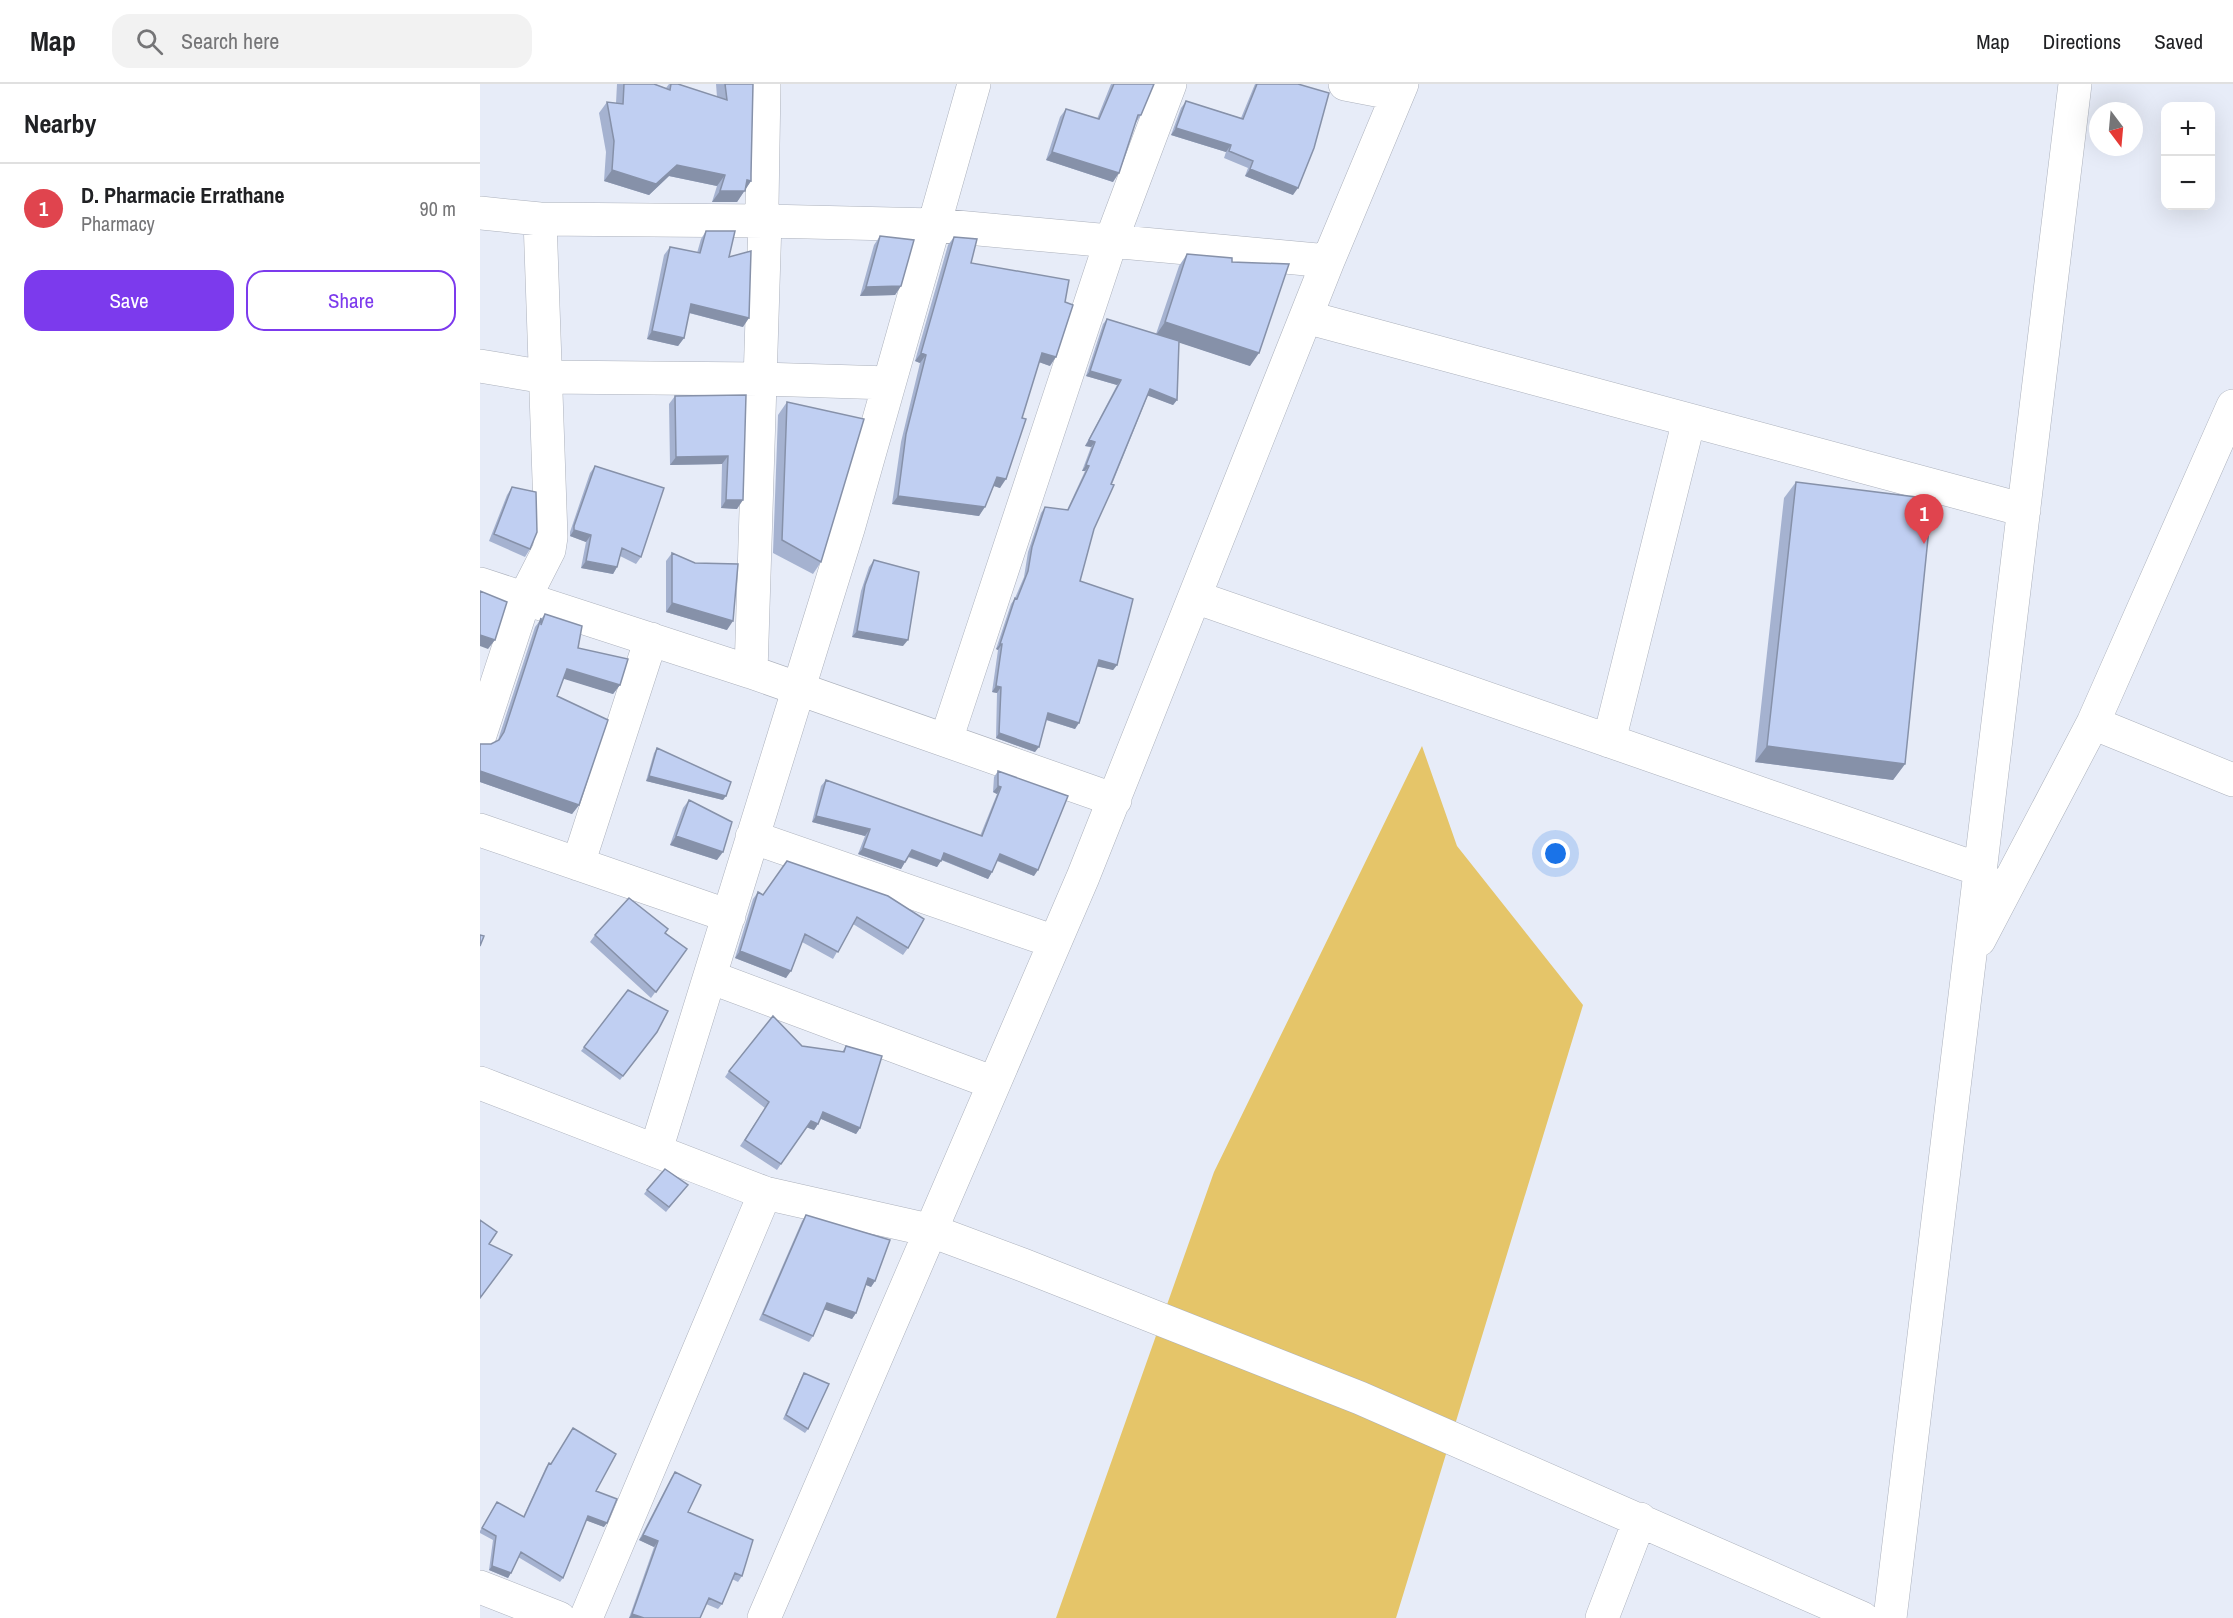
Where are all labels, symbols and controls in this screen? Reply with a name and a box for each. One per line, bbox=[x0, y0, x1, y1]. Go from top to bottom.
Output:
search box bbox=[112, 14, 532, 68]
text: Map bbox=[30, 22, 76, 60]
icon: search bbox=[133, 25, 166, 58]
text: Search here bbox=[181, 26, 279, 56]
text: Map bbox=[1976, 27, 2010, 56]
text: Directions bbox=[2043, 27, 2121, 56]
text: Saved bbox=[2154, 27, 2203, 56]
north arrow bbox=[2089, 102, 2143, 156]
map controls bbox=[2161, 102, 2215, 210]
button: + bbox=[2161, 102, 2215, 156]
text: Nearby bbox=[24, 106, 96, 141]
button: − bbox=[2161, 156, 2215, 210]
text: D. Pharmacie Errathane bbox=[81, 180, 285, 210]
text: 1 bbox=[39, 195, 48, 222]
text: 90 m bbox=[420, 195, 456, 222]
text: Pharmacy bbox=[81, 210, 155, 237]
button: Save bbox=[24, 270, 234, 331]
button: Share bbox=[246, 270, 456, 331]
pin: 1 bbox=[1904, 494, 1944, 544]
your location bbox=[1541, 839, 1570, 868]

